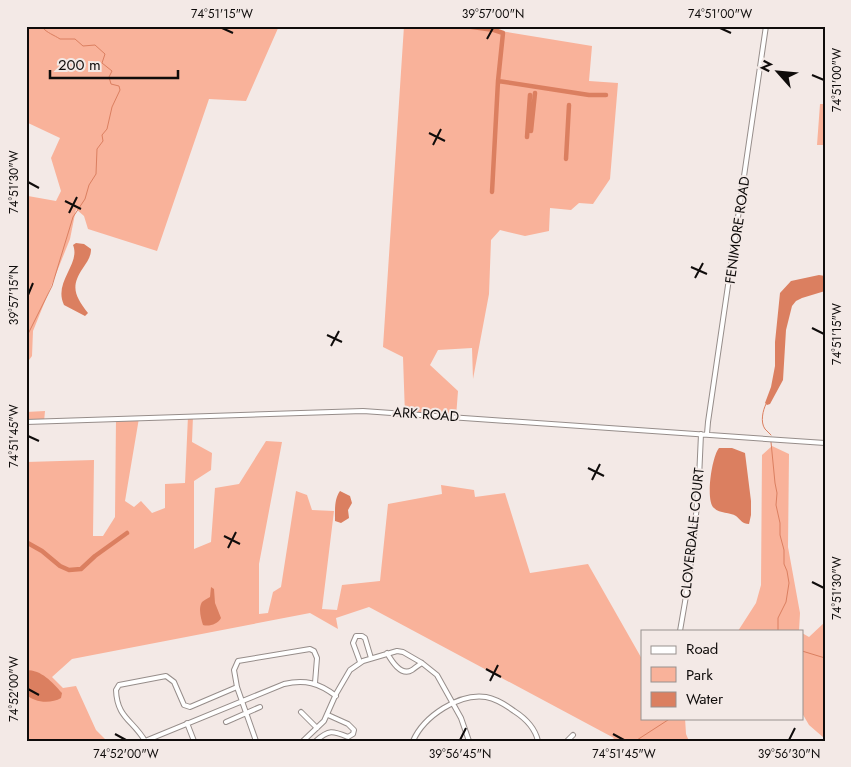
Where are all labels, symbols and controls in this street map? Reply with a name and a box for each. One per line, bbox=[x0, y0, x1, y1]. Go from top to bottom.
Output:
text: 74°51'15"W bbox=[191, 5, 253, 23]
text: 39°57'00"N bbox=[462, 5, 524, 23]
text: 74°51'00"W bbox=[688, 5, 752, 23]
scale bar bbox=[50, 48, 178, 80]
north arrow bbox=[754, 48, 804, 98]
text: 74°51'00"W bbox=[828, 48, 846, 112]
text: 200 m bbox=[58, 54, 101, 76]
text: N bbox=[755, 57, 778, 76]
text: 74°51'30"W bbox=[5, 150, 23, 214]
street label: FENIMORE ROAD bbox=[720, 175, 754, 285]
text: 39°57'15"N bbox=[5, 265, 23, 325]
text: 74°51'15"W bbox=[828, 303, 846, 365]
street label: ARK ROAD bbox=[392, 402, 460, 426]
text: 74°51'45"W bbox=[5, 404, 23, 468]
street label: CLOVERDALE COURT bbox=[675, 466, 709, 599]
text: 74°51'30"W bbox=[828, 556, 846, 620]
legend bbox=[641, 630, 804, 720]
text: Road bbox=[686, 638, 718, 660]
text: 74°52'00"W bbox=[5, 656, 23, 722]
text: Park bbox=[686, 664, 713, 686]
text: Water bbox=[686, 688, 724, 710]
text: 74°52'00"W bbox=[93, 745, 159, 763]
text: 39°56'45"N bbox=[429, 745, 491, 763]
text: 74°51'45"W bbox=[592, 745, 656, 763]
text: 39°56'30"N bbox=[758, 745, 820, 763]

